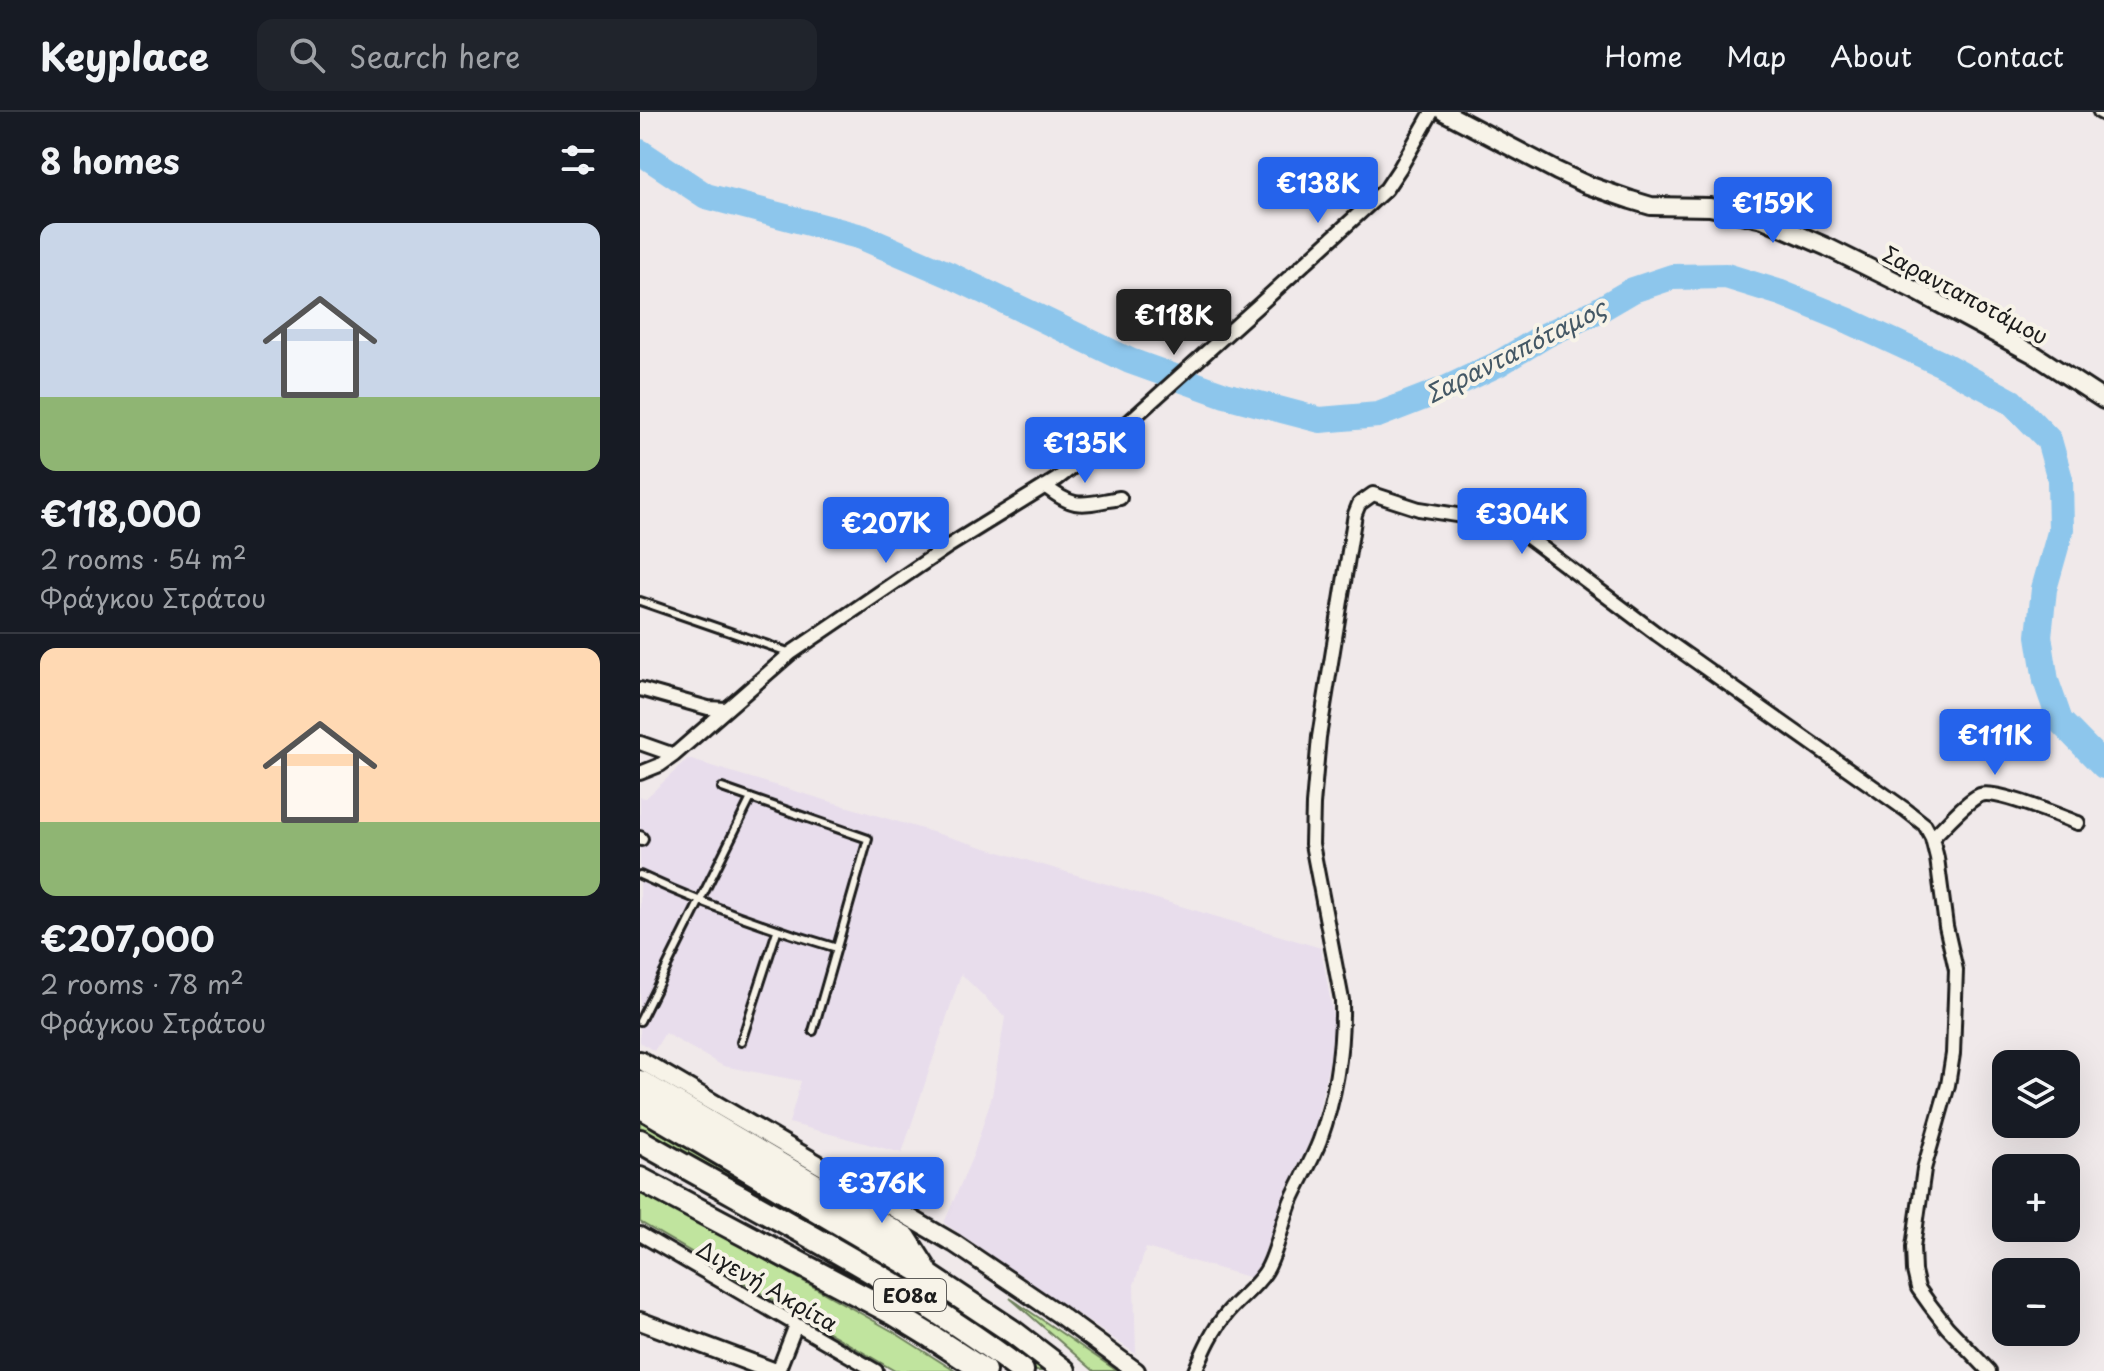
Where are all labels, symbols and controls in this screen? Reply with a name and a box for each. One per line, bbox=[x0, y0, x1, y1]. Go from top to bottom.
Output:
search box bbox=[257, 19, 817, 91]
text: Keyplace bbox=[40, 27, 209, 84]
icon: search bbox=[285, 33, 329, 77]
text: Search here bbox=[349, 33, 521, 78]
text: Home bbox=[1604, 34, 1682, 77]
text: Map bbox=[1726, 34, 1786, 77]
text: About bbox=[1830, 34, 1912, 77]
text: Contact bbox=[1956, 34, 2064, 77]
text: 8 homes bbox=[40, 134, 180, 186]
icon: filters bbox=[556, 138, 600, 182]
pin: €138K bbox=[1262, 157, 1374, 225]
text: €138K bbox=[1276, 163, 1360, 202]
pin: €159K bbox=[1717, 177, 1829, 245]
text: €159K bbox=[1732, 183, 1814, 222]
street label: Σαρανταποτάμου bbox=[1877, 236, 2055, 352]
icon: home bbox=[248, 275, 392, 419]
water label: Σαρανταπόταμος bbox=[1419, 288, 1613, 411]
pin: €118K bbox=[1118, 289, 1230, 357]
text: €118K bbox=[1134, 295, 1214, 334]
pin: €135K bbox=[1029, 417, 1141, 485]
text: €135K bbox=[1043, 423, 1127, 462]
text: €118,000 bbox=[40, 487, 201, 539]
pin: €304K bbox=[1466, 488, 1578, 556]
text: €304K bbox=[1475, 494, 1569, 533]
pin: €207K bbox=[830, 497, 942, 565]
text: €207K bbox=[841, 503, 931, 542]
text: 2 rooms · 54 m² bbox=[40, 539, 247, 578]
text: Φράγκου Στράτου bbox=[40, 578, 266, 617]
icon: home bbox=[248, 700, 392, 844]
pin: €111K bbox=[1939, 709, 2051, 777]
text: €111K bbox=[1957, 715, 2033, 754]
text: €207,000 bbox=[40, 912, 215, 964]
text: 2 rooms · 78 m² bbox=[40, 964, 244, 1003]
text: Φράγκου Στράτου bbox=[40, 1003, 266, 1042]
map controls bbox=[1992, 1050, 2080, 1346]
button: layers bbox=[1992, 1050, 2080, 1138]
button: + bbox=[1992, 1154, 2080, 1242]
pin: €376K bbox=[826, 1157, 938, 1225]
text: €376K bbox=[838, 1163, 926, 1202]
street label: Διγενή Ακρίτα bbox=[691, 1231, 845, 1339]
button: − bbox=[1992, 1258, 2080, 1346]
road number: ΕΟ8α bbox=[874, 1279, 946, 1311]

